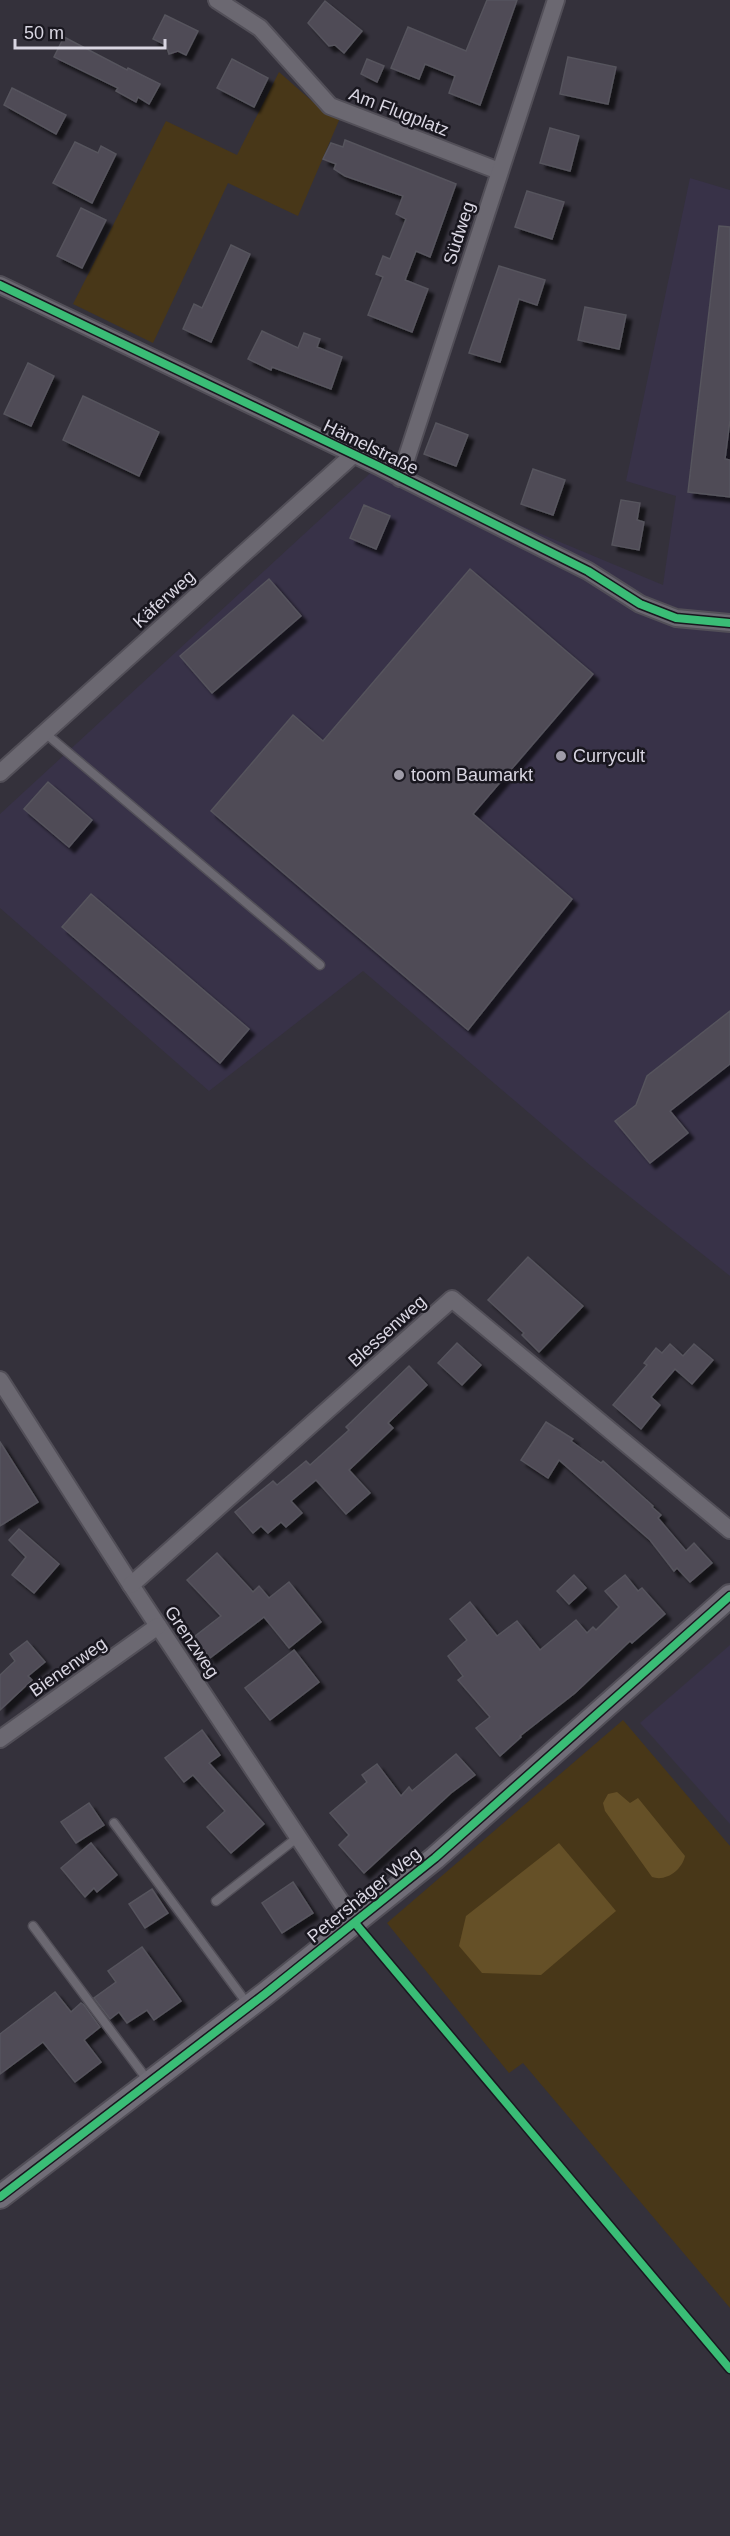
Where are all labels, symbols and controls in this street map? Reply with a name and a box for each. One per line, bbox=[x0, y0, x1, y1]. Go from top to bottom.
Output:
scale bar bbox=[15, 12, 165, 50]
text: 50 m bbox=[24, 23, 64, 43]
street label: Am Flugplatz bbox=[346, 84, 452, 140]
street label: Südweg bbox=[439, 199, 479, 267]
street label: Hämelstraße bbox=[320, 415, 422, 479]
street label: Käferweg bbox=[129, 566, 199, 632]
place label: Currycult bbox=[573, 746, 645, 766]
marker: Currycult bbox=[554, 749, 568, 763]
place label: toom Baumarkt bbox=[411, 765, 533, 785]
marker: toom Baumarkt bbox=[392, 768, 406, 782]
street label: Blessenweg bbox=[344, 1291, 430, 1371]
street label: Grenzweg bbox=[161, 1602, 223, 1682]
street label: Bienenweg bbox=[26, 1633, 110, 1701]
street label: Petershäger Weg bbox=[303, 1843, 425, 1947]

